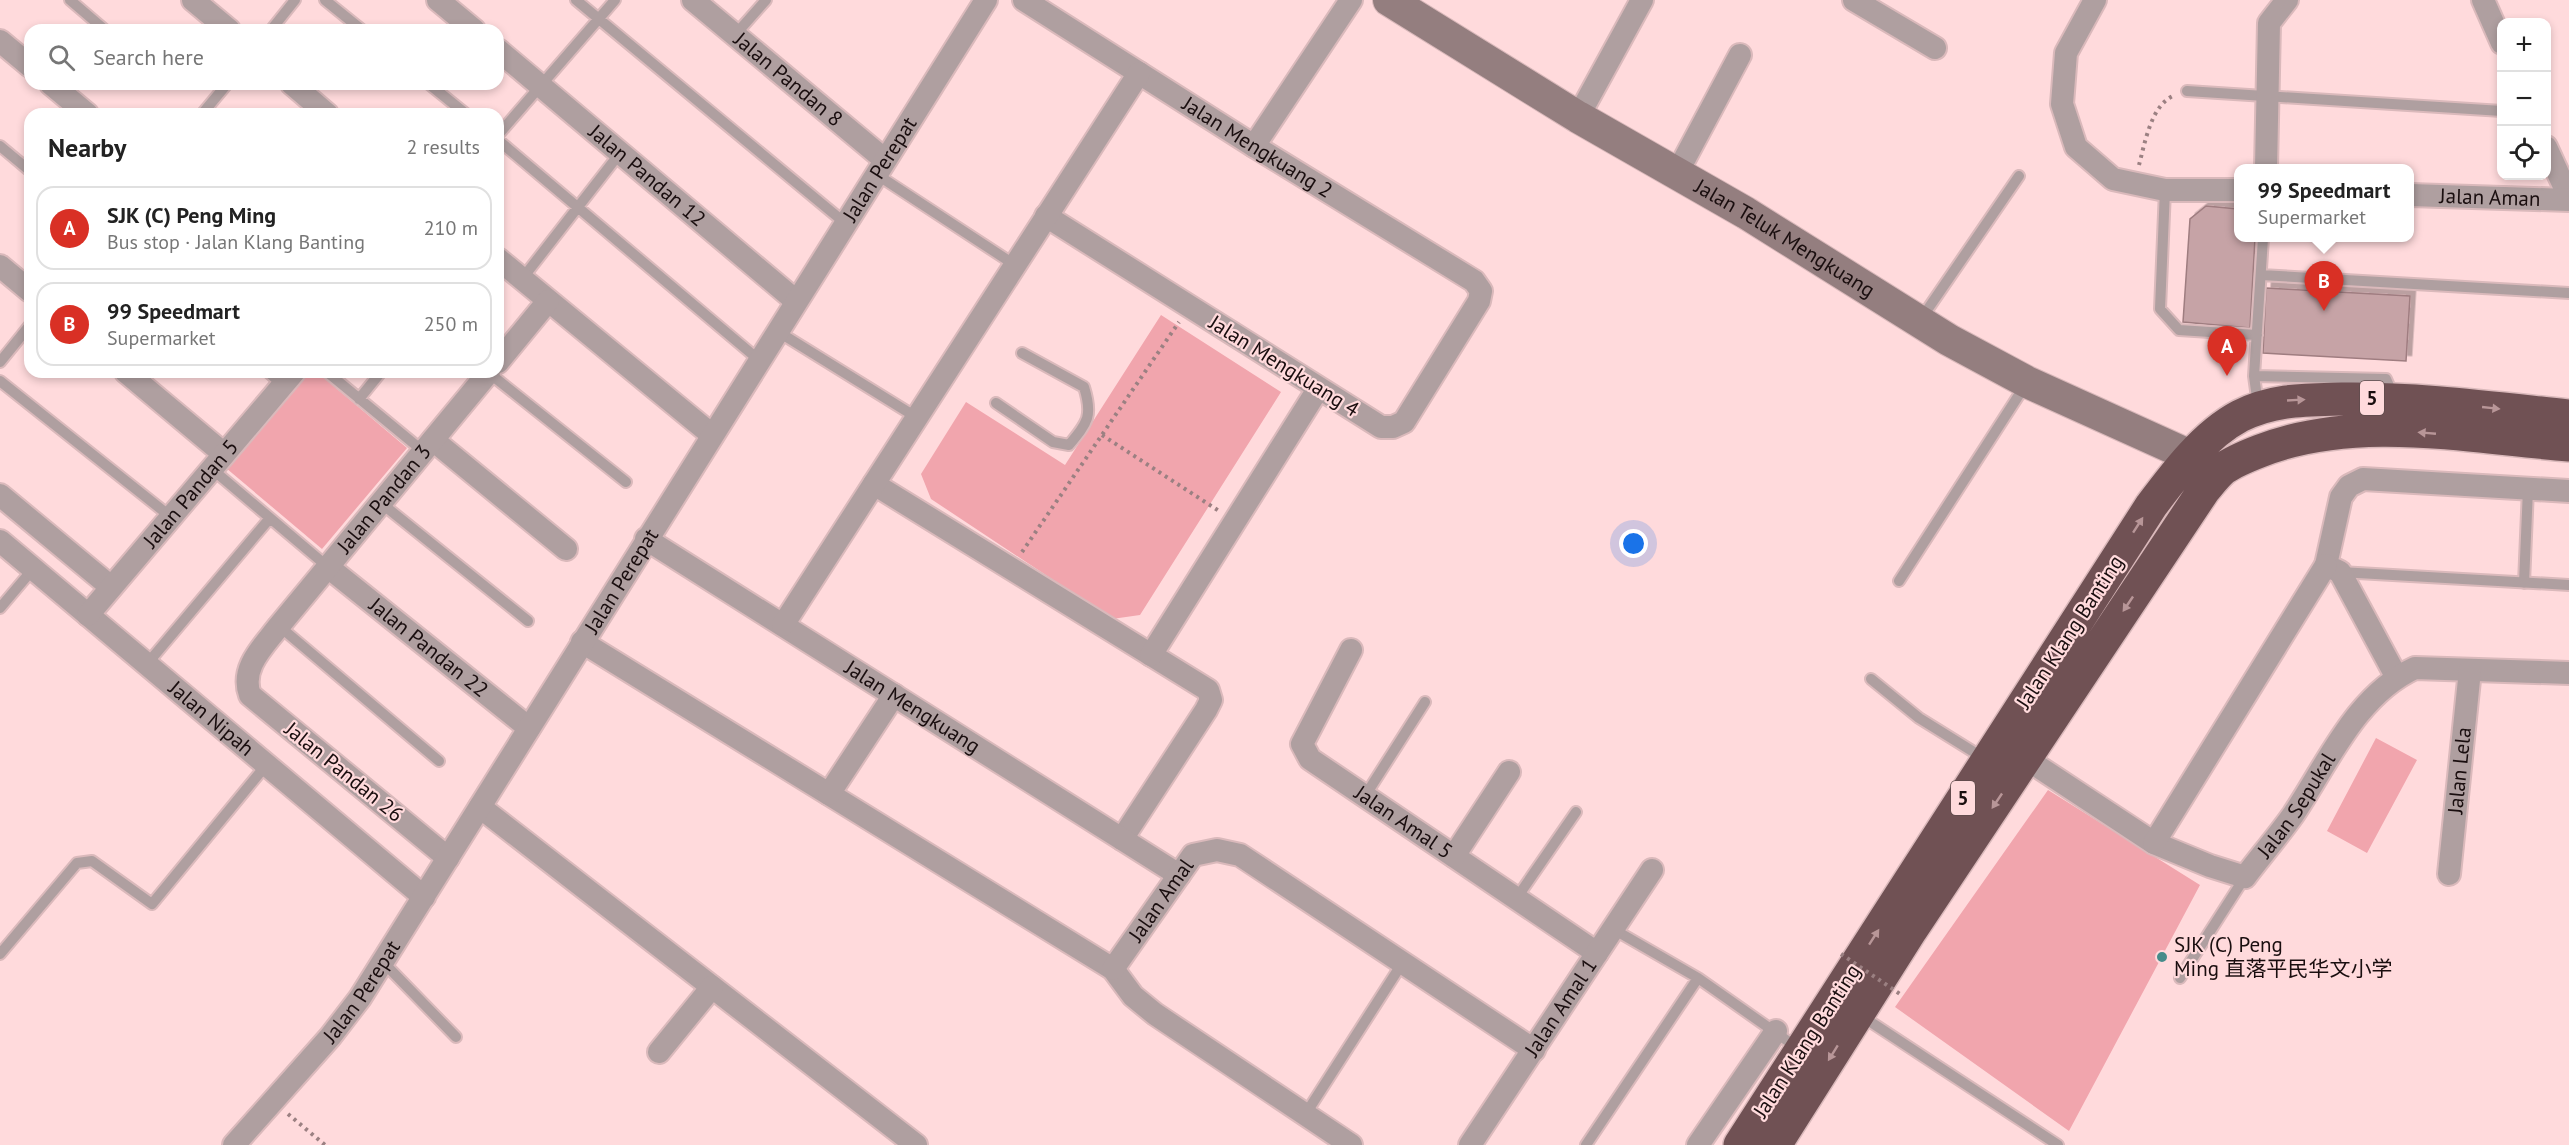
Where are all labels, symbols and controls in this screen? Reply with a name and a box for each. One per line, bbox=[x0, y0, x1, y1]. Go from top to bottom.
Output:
map controls bbox=[2497, 18, 2551, 180]
button: + bbox=[2497, 18, 2551, 72]
search box bbox=[24, 24, 504, 90]
street label: Jalan Pandan 8 bbox=[728, 25, 848, 132]
icon: search bbox=[45, 41, 78, 74]
text: Search here bbox=[93, 43, 204, 71]
button: − bbox=[2497, 72, 2551, 126]
street label: Jalan Mengkuang 2 bbox=[1177, 89, 1338, 204]
street label: Jalan Perepat bbox=[836, 112, 922, 227]
street label: Jalan Pandan 12 bbox=[583, 118, 712, 232]
button: locate bbox=[2497, 126, 2551, 180]
text: Nearby bbox=[48, 131, 126, 164]
text: 2 results bbox=[407, 134, 480, 160]
popup bbox=[2234, 164, 2414, 242]
street label: Jalan Teluk Mengkuang bbox=[1689, 172, 1880, 303]
text: 99 Speedmart bbox=[2258, 176, 2390, 204]
street label: Jalan Aman bbox=[2438, 182, 2541, 212]
text: SJK (C) Peng Ming bbox=[107, 201, 276, 229]
text: Supermarket bbox=[2258, 204, 2366, 230]
text: A bbox=[63, 215, 76, 241]
text: 210 m bbox=[424, 215, 478, 241]
text: Bus stop · Jalan Klang Banting bbox=[107, 229, 365, 255]
pin: B bbox=[2304, 262, 2344, 311]
text: 99 Speedmart bbox=[107, 297, 240, 325]
street label: Jalan Mengkuang 4 bbox=[1203, 308, 1364, 423]
text: B bbox=[64, 311, 75, 337]
text: 250 m bbox=[424, 311, 478, 337]
text: Supermarket bbox=[107, 325, 215, 351]
pin: A bbox=[2208, 326, 2246, 376]
road number: 5 bbox=[2360, 381, 2384, 415]
one-way arrow bbox=[2287, 395, 2306, 404]
one-way arrow bbox=[2481, 403, 2500, 413]
one-way arrow bbox=[2418, 428, 2437, 438]
street label: Jalan Pandan 5 bbox=[136, 434, 244, 554]
street label: Jalan Pandan 3 bbox=[330, 439, 437, 559]
one-way arrow bbox=[2132, 518, 2144, 534]
street label: Jalan Perepat bbox=[578, 523, 664, 639]
your location bbox=[1619, 529, 1648, 558]
street label: Jalan Klang Banting bbox=[2009, 550, 2129, 714]
street label: Jalan Pandan 22 bbox=[363, 591, 494, 703]
one-way arrow bbox=[2122, 595, 2134, 611]
street label: Jalan Mengkuang bbox=[839, 653, 985, 759]
street label: Jalan Nipah bbox=[163, 674, 260, 762]
street label: Jalan Pandan 26 bbox=[279, 715, 409, 828]
street label: Jalan Lela bbox=[2441, 726, 2477, 816]
street label: Jalan Sepukal bbox=[2250, 748, 2341, 864]
street label: Jalan Amal 5 bbox=[1349, 779, 1458, 865]
road number: 5 bbox=[1951, 781, 1975, 815]
one-way arrow bbox=[1992, 793, 2003, 809]
street label: Jalan Amal bbox=[1122, 853, 1199, 948]
one-way arrow bbox=[1868, 929, 1879, 945]
place label: SJK (C) Peng Ming 直落平民华文小学 bbox=[2174, 931, 2393, 982]
street label: Jalan Perepat bbox=[316, 935, 406, 1049]
marker: SJK (C) Peng Ming 直落平民华文小学 bbox=[2155, 950, 2169, 964]
street label: Jalan Amal 1 bbox=[1518, 953, 1603, 1062]
street label: Jalan Klang Banting bbox=[1746, 959, 1866, 1123]
one-way arrow bbox=[1828, 1044, 1839, 1061]

